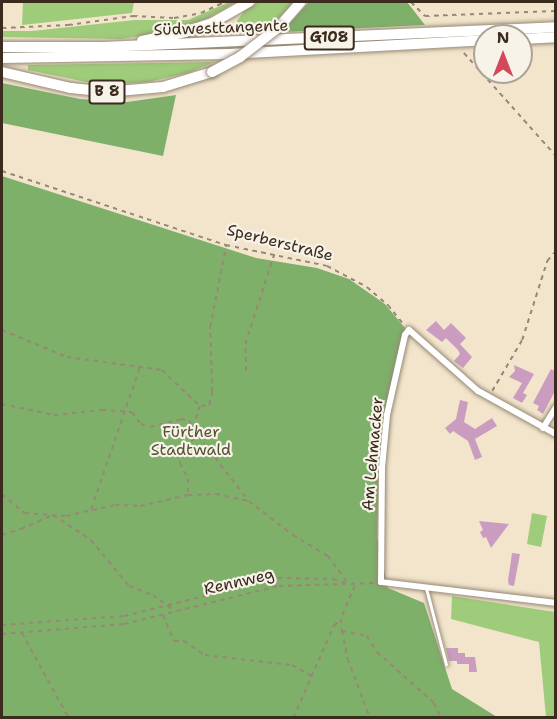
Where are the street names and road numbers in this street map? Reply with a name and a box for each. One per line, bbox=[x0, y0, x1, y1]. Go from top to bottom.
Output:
street label: Südwesttangente bbox=[153, 16, 289, 40]
road number: G108 bbox=[304, 26, 354, 50]
road number: B 8 bbox=[88, 80, 126, 104]
street label: Sperberstraße bbox=[225, 221, 335, 265]
street label: Am Lehmacker bbox=[358, 396, 388, 512]
street label: Rennweg bbox=[202, 565, 276, 599]

